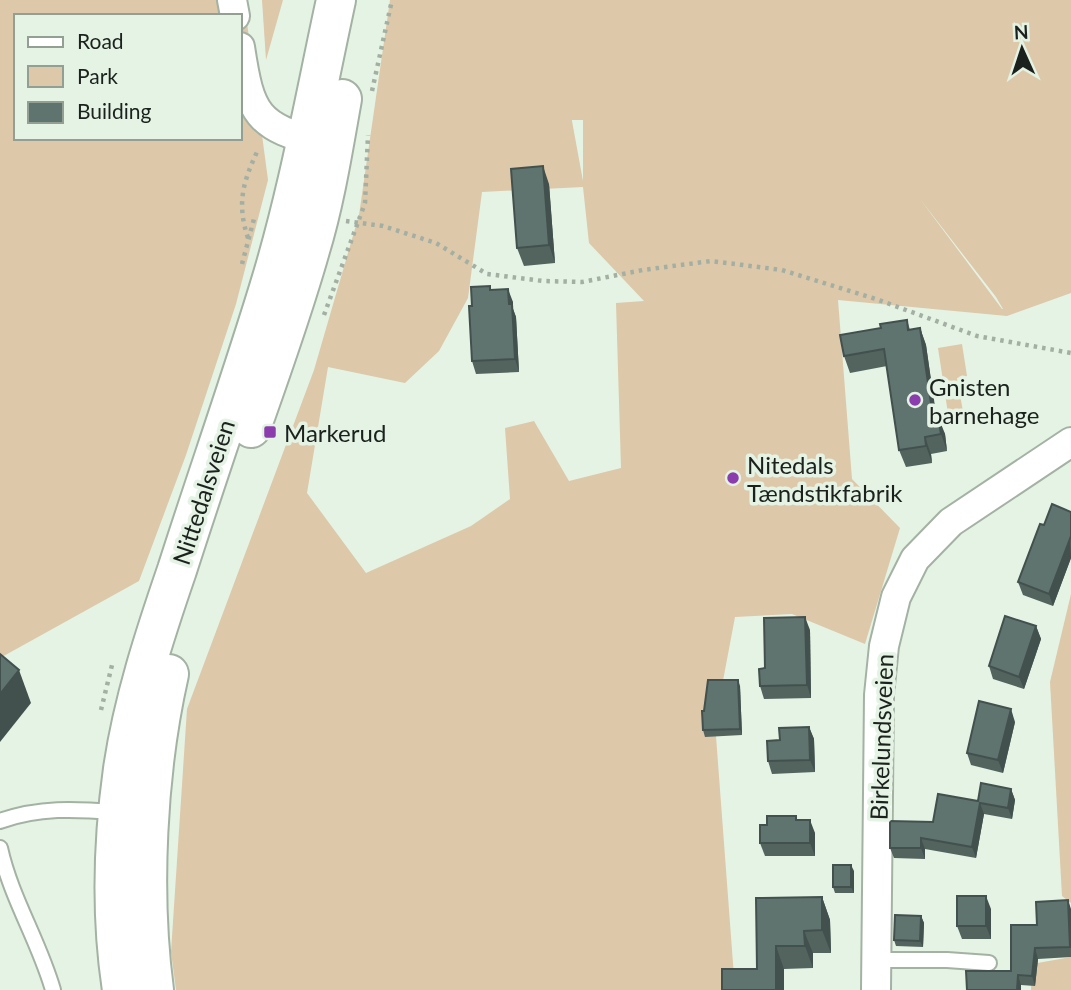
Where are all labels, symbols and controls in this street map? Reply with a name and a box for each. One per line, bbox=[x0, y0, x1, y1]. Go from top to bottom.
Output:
legend bbox=[14, 14, 242, 140]
north arrow bbox=[987, 14, 1057, 84]
text: N bbox=[1013, 20, 1029, 43]
text: Road bbox=[77, 28, 124, 53]
text: Park bbox=[77, 63, 118, 88]
text: Building bbox=[77, 98, 152, 123]
place label: Gnisten barnehage bbox=[929, 372, 1039, 429]
marker: Gnisten barnehage bbox=[907, 392, 923, 408]
street label: Nittedalsveien bbox=[166, 416, 240, 568]
place label: Markerud bbox=[284, 418, 386, 447]
marker: Markerud bbox=[262, 424, 278, 440]
place label: Nitedals Tændstikfabrik bbox=[747, 450, 903, 507]
marker: Nitedals Tændstikfabrik bbox=[725, 470, 741, 486]
street label: Birkelundsveien bbox=[864, 653, 898, 821]

